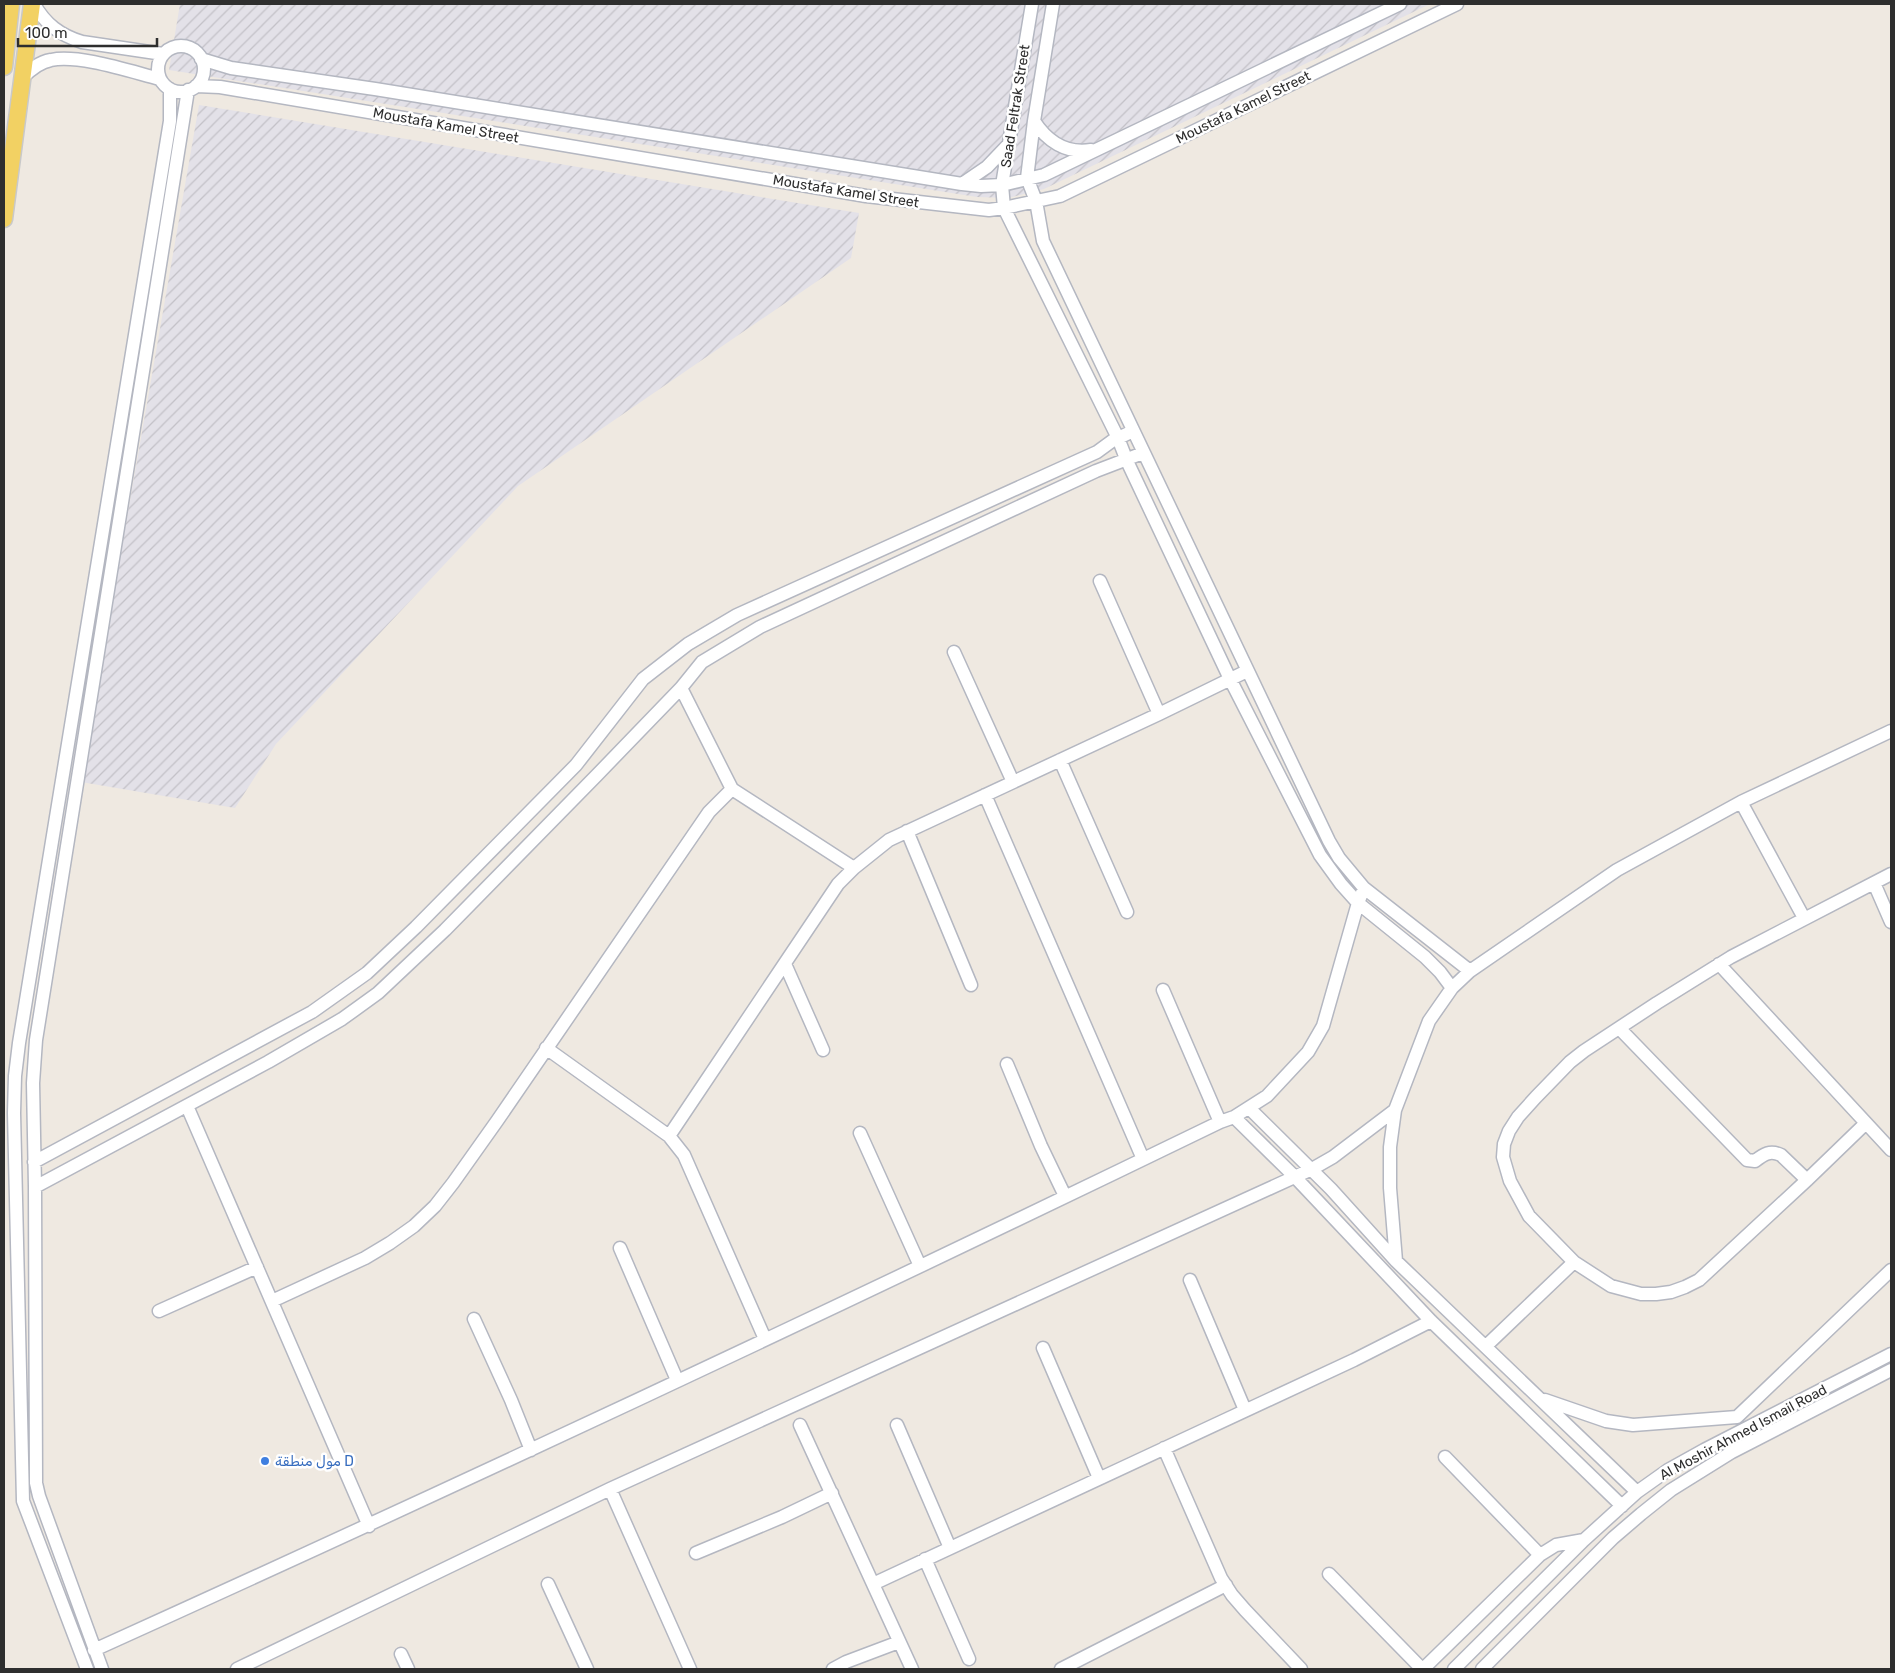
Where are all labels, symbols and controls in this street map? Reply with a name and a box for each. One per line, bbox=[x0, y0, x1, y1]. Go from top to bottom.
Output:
scale bar bbox=[18, 15, 156, 47]
text: 100 m bbox=[25, 24, 67, 42]
street label: Saad Feltrak Street bbox=[997, 43, 1034, 169]
street label: Moustafa Kamel Street bbox=[1173, 67, 1314, 148]
street label: Moustafa Kamel Street bbox=[372, 104, 521, 147]
street label: Moustafa Kamel Street bbox=[772, 172, 921, 212]
street label: Al Moshir Ahmed Ismail Road bbox=[1657, 1381, 1830, 1484]
place label: مول منطقة D bbox=[275, 1453, 354, 1470]
marker: مول منطقة D bbox=[259, 1455, 271, 1467]

